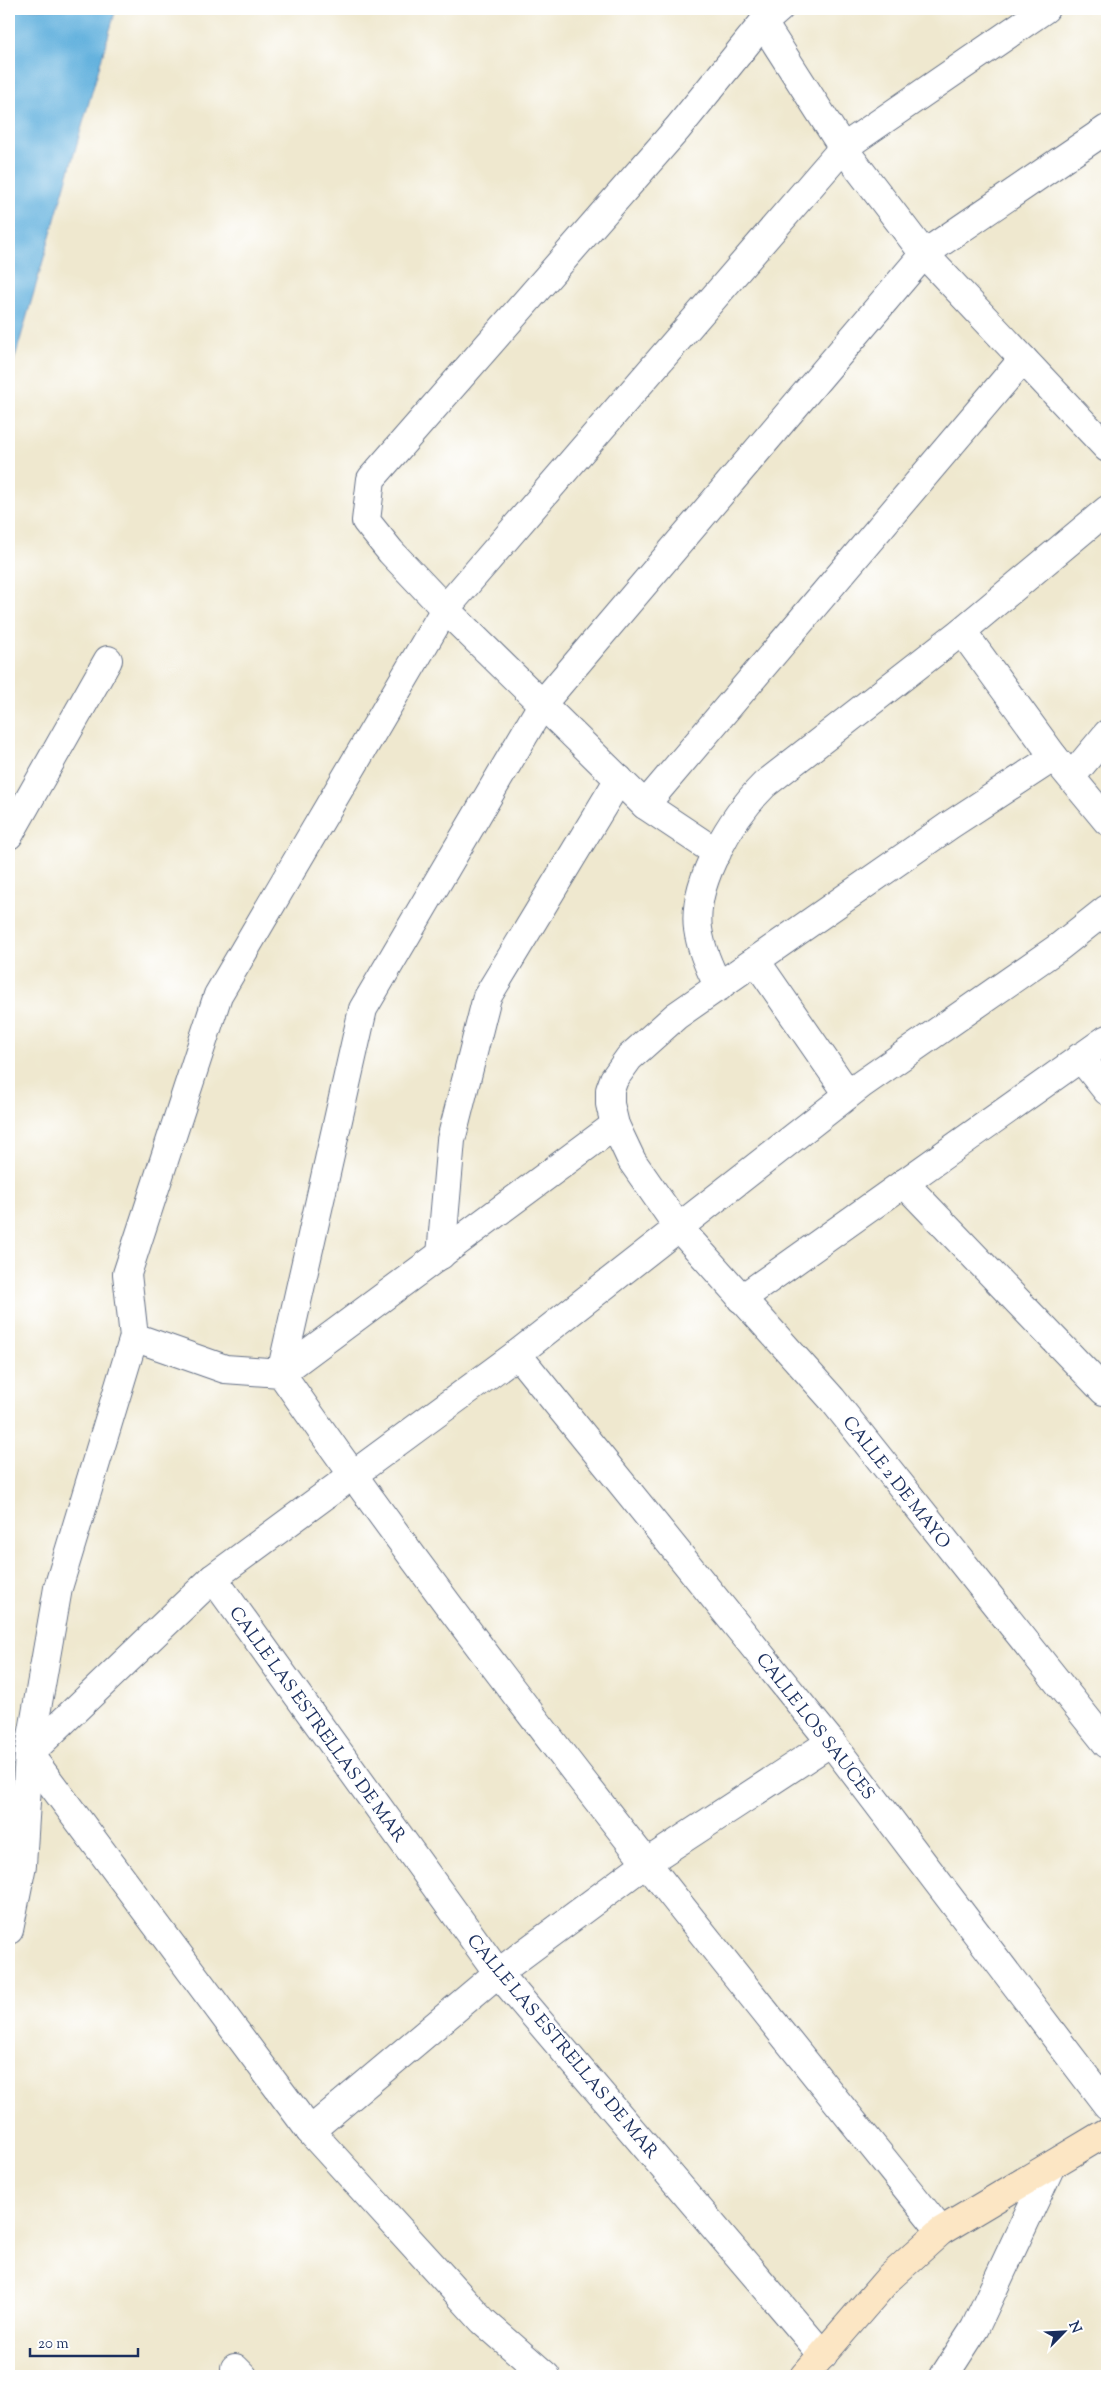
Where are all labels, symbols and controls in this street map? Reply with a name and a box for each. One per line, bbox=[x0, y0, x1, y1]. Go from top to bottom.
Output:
street label: CALLE 2 DE MAYO bbox=[835, 1411, 956, 1555]
street label: CALLE LAS ESTRELLAS DE MAR bbox=[222, 1602, 411, 1849]
street label: CALLE LOS SAUCES bbox=[749, 1648, 880, 1806]
street label: CALLE LAS ESTRELLAS DE MAR bbox=[460, 1929, 663, 2165]
north arrow bbox=[1038, 2308, 1088, 2358]
text: N bbox=[1063, 2318, 1085, 2337]
scale bar bbox=[30, 2325, 138, 2357]
text: 20 m bbox=[38, 2334, 69, 2355]

